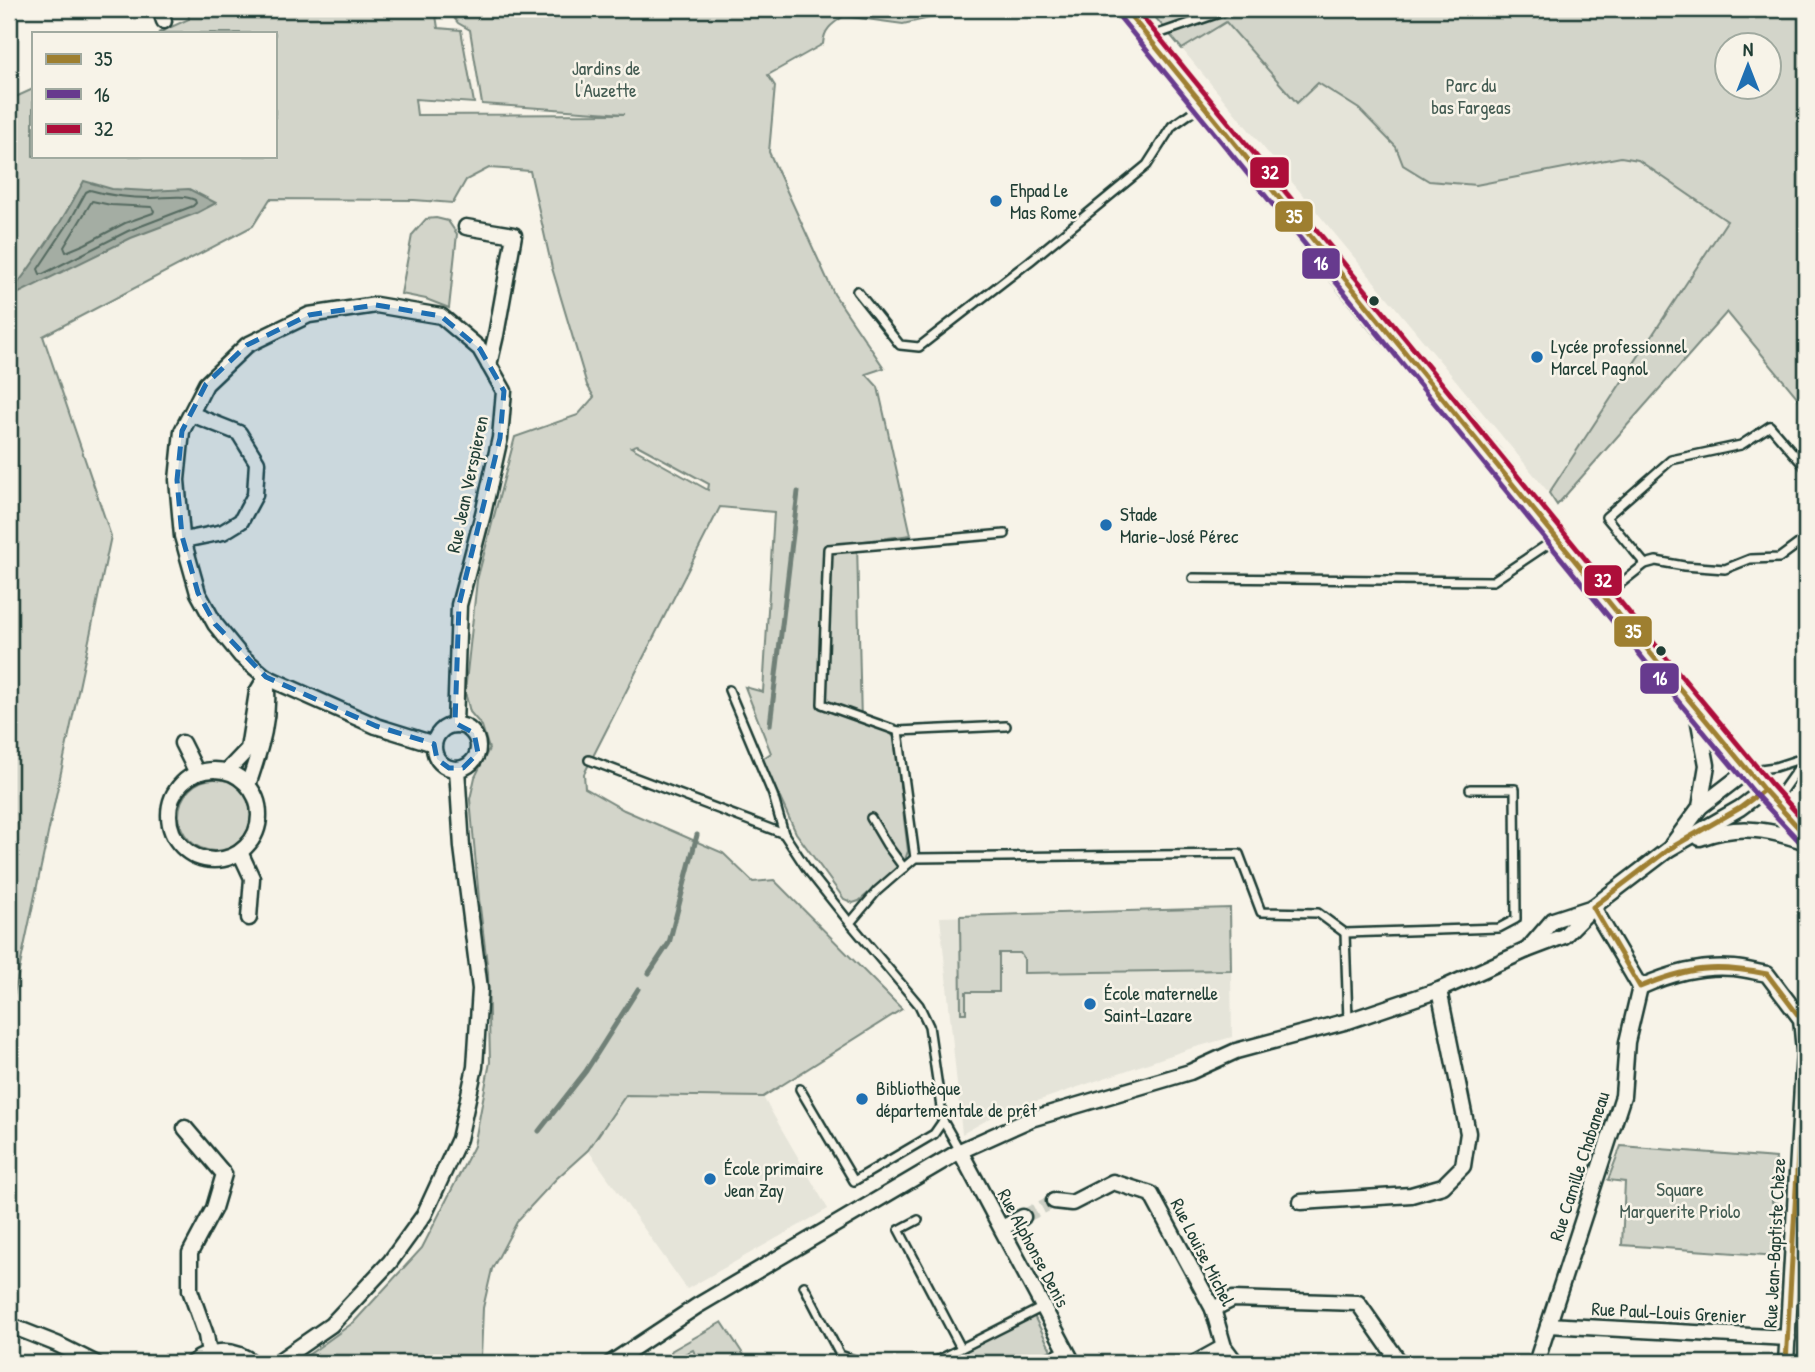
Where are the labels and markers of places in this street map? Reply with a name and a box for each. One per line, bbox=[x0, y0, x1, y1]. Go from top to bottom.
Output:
place label: Ehpad Le Mas Rome bbox=[1010, 177, 1078, 225]
marker: Ehpad Le Mas Rome bbox=[988, 193, 1004, 209]
unlabelled marker bbox=[1367, 294, 1381, 308]
place label: Lycée professionnel Marcel Pagnol bbox=[1551, 333, 1688, 381]
marker: Lycée professionnel Marcel Pagnol bbox=[1529, 349, 1545, 365]
place label: Stade Marie-José Pérec bbox=[1120, 501, 1239, 549]
marker: Stade Marie-José Pérec bbox=[1098, 517, 1114, 533]
unlabelled marker bbox=[1654, 644, 1668, 658]
place label: École maternelle Saint-Lazare bbox=[1104, 980, 1219, 1028]
marker: École maternelle Saint-Lazare bbox=[1082, 996, 1098, 1012]
place label: Bibliothèque départementale de prêt bbox=[876, 1075, 1037, 1123]
marker: Bibliothèque départementale de prêt bbox=[854, 1091, 870, 1107]
place label: École primaire Jean Zay bbox=[724, 1155, 824, 1203]
marker: École primaire Jean Zay bbox=[702, 1171, 718, 1187]

